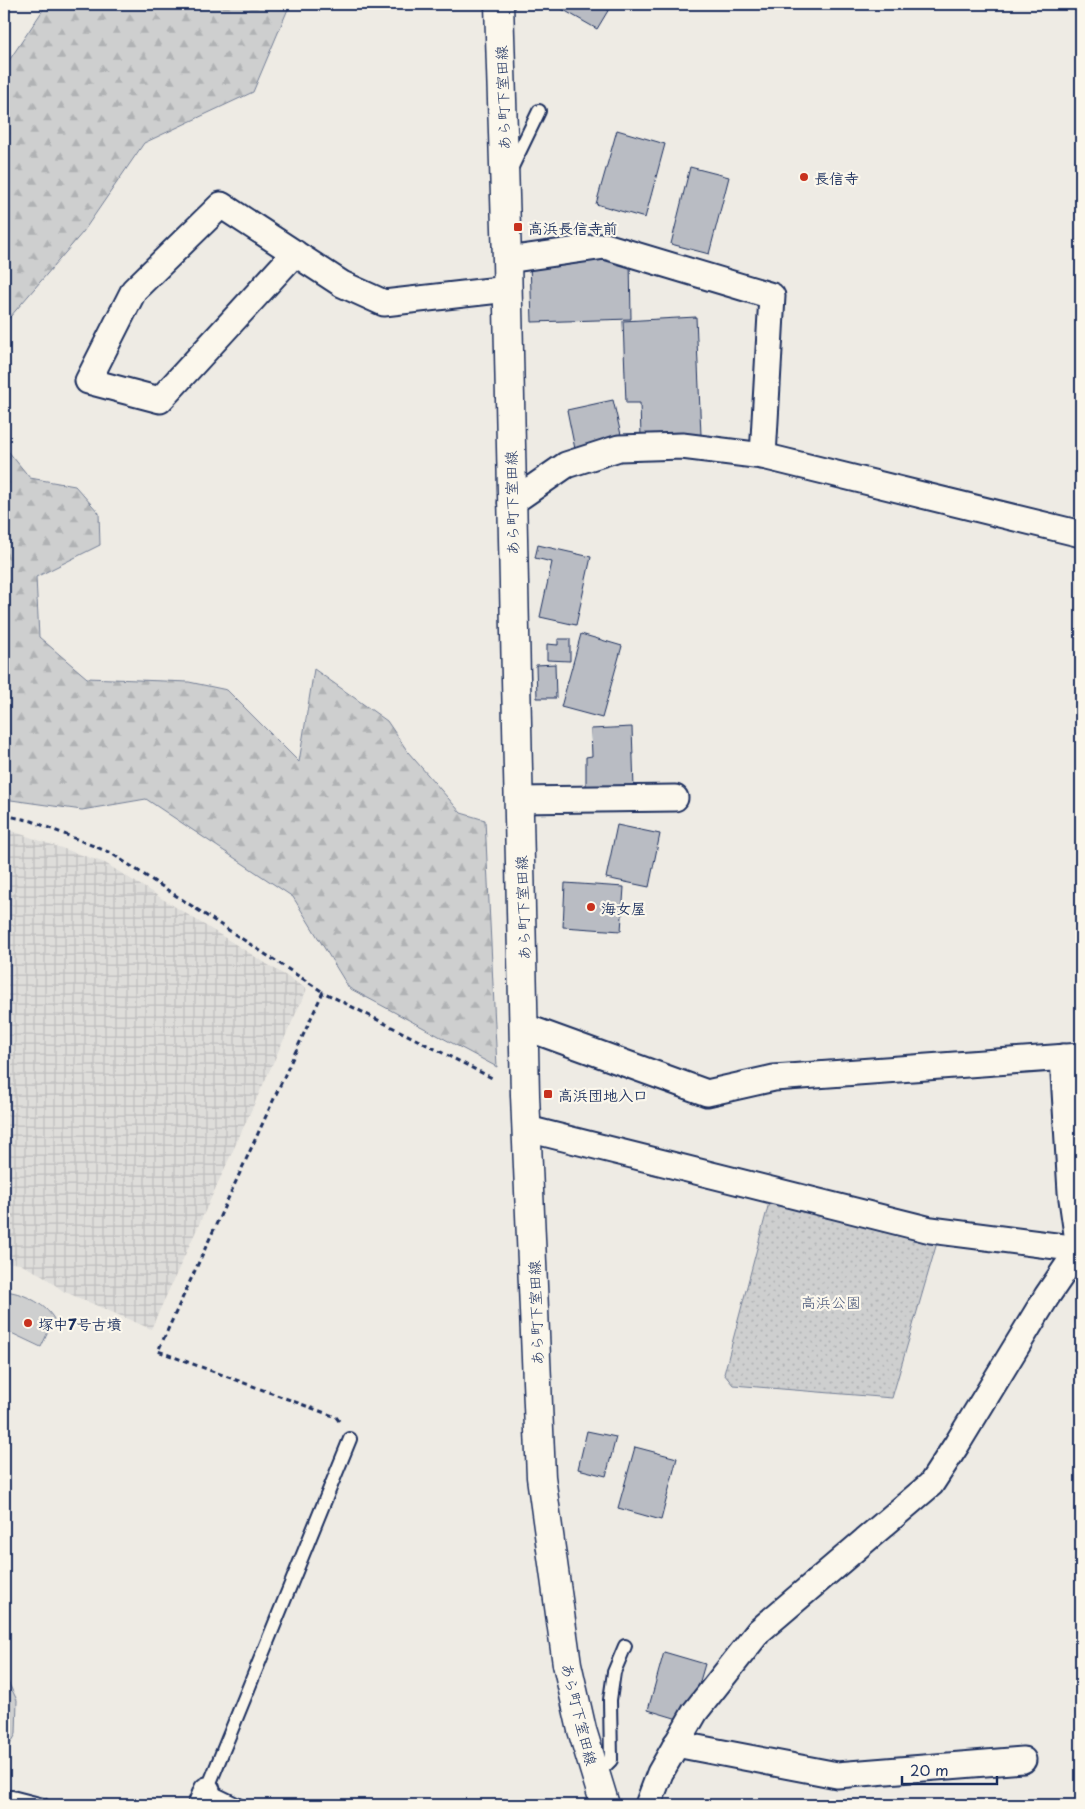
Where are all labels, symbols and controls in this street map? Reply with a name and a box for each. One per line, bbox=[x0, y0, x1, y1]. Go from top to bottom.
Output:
street label: あら町下室田線 bbox=[489, 45, 515, 151]
place label: 長信寺 bbox=[814, 166, 859, 189]
marker: 長信寺 bbox=[798, 171, 810, 183]
place label: 高浜長信寺前 bbox=[528, 216, 618, 239]
marker: 高浜長信寺前 bbox=[512, 221, 524, 233]
street label: あら町下室田線 bbox=[499, 450, 523, 556]
street label: あら町下室田線 bbox=[509, 855, 535, 961]
place label: 海女屋 bbox=[601, 896, 646, 919]
marker: 海女屋 bbox=[585, 901, 597, 913]
place label: 高浜団地入口 bbox=[558, 1083, 648, 1106]
marker: 高浜団地入口 bbox=[542, 1088, 554, 1100]
street label: あら町下室田線 bbox=[522, 1260, 548, 1366]
park label: 高浜公園 bbox=[801, 1290, 861, 1313]
place label: 塚中7号古墳 bbox=[38, 1312, 122, 1335]
marker: 塚中7号古墳 bbox=[22, 1317, 34, 1329]
street label: あら町下室田線 bbox=[556, 1660, 604, 1768]
scale bar bbox=[902, 1754, 998, 1786]
text: 20 m bbox=[910, 1758, 949, 1781]

